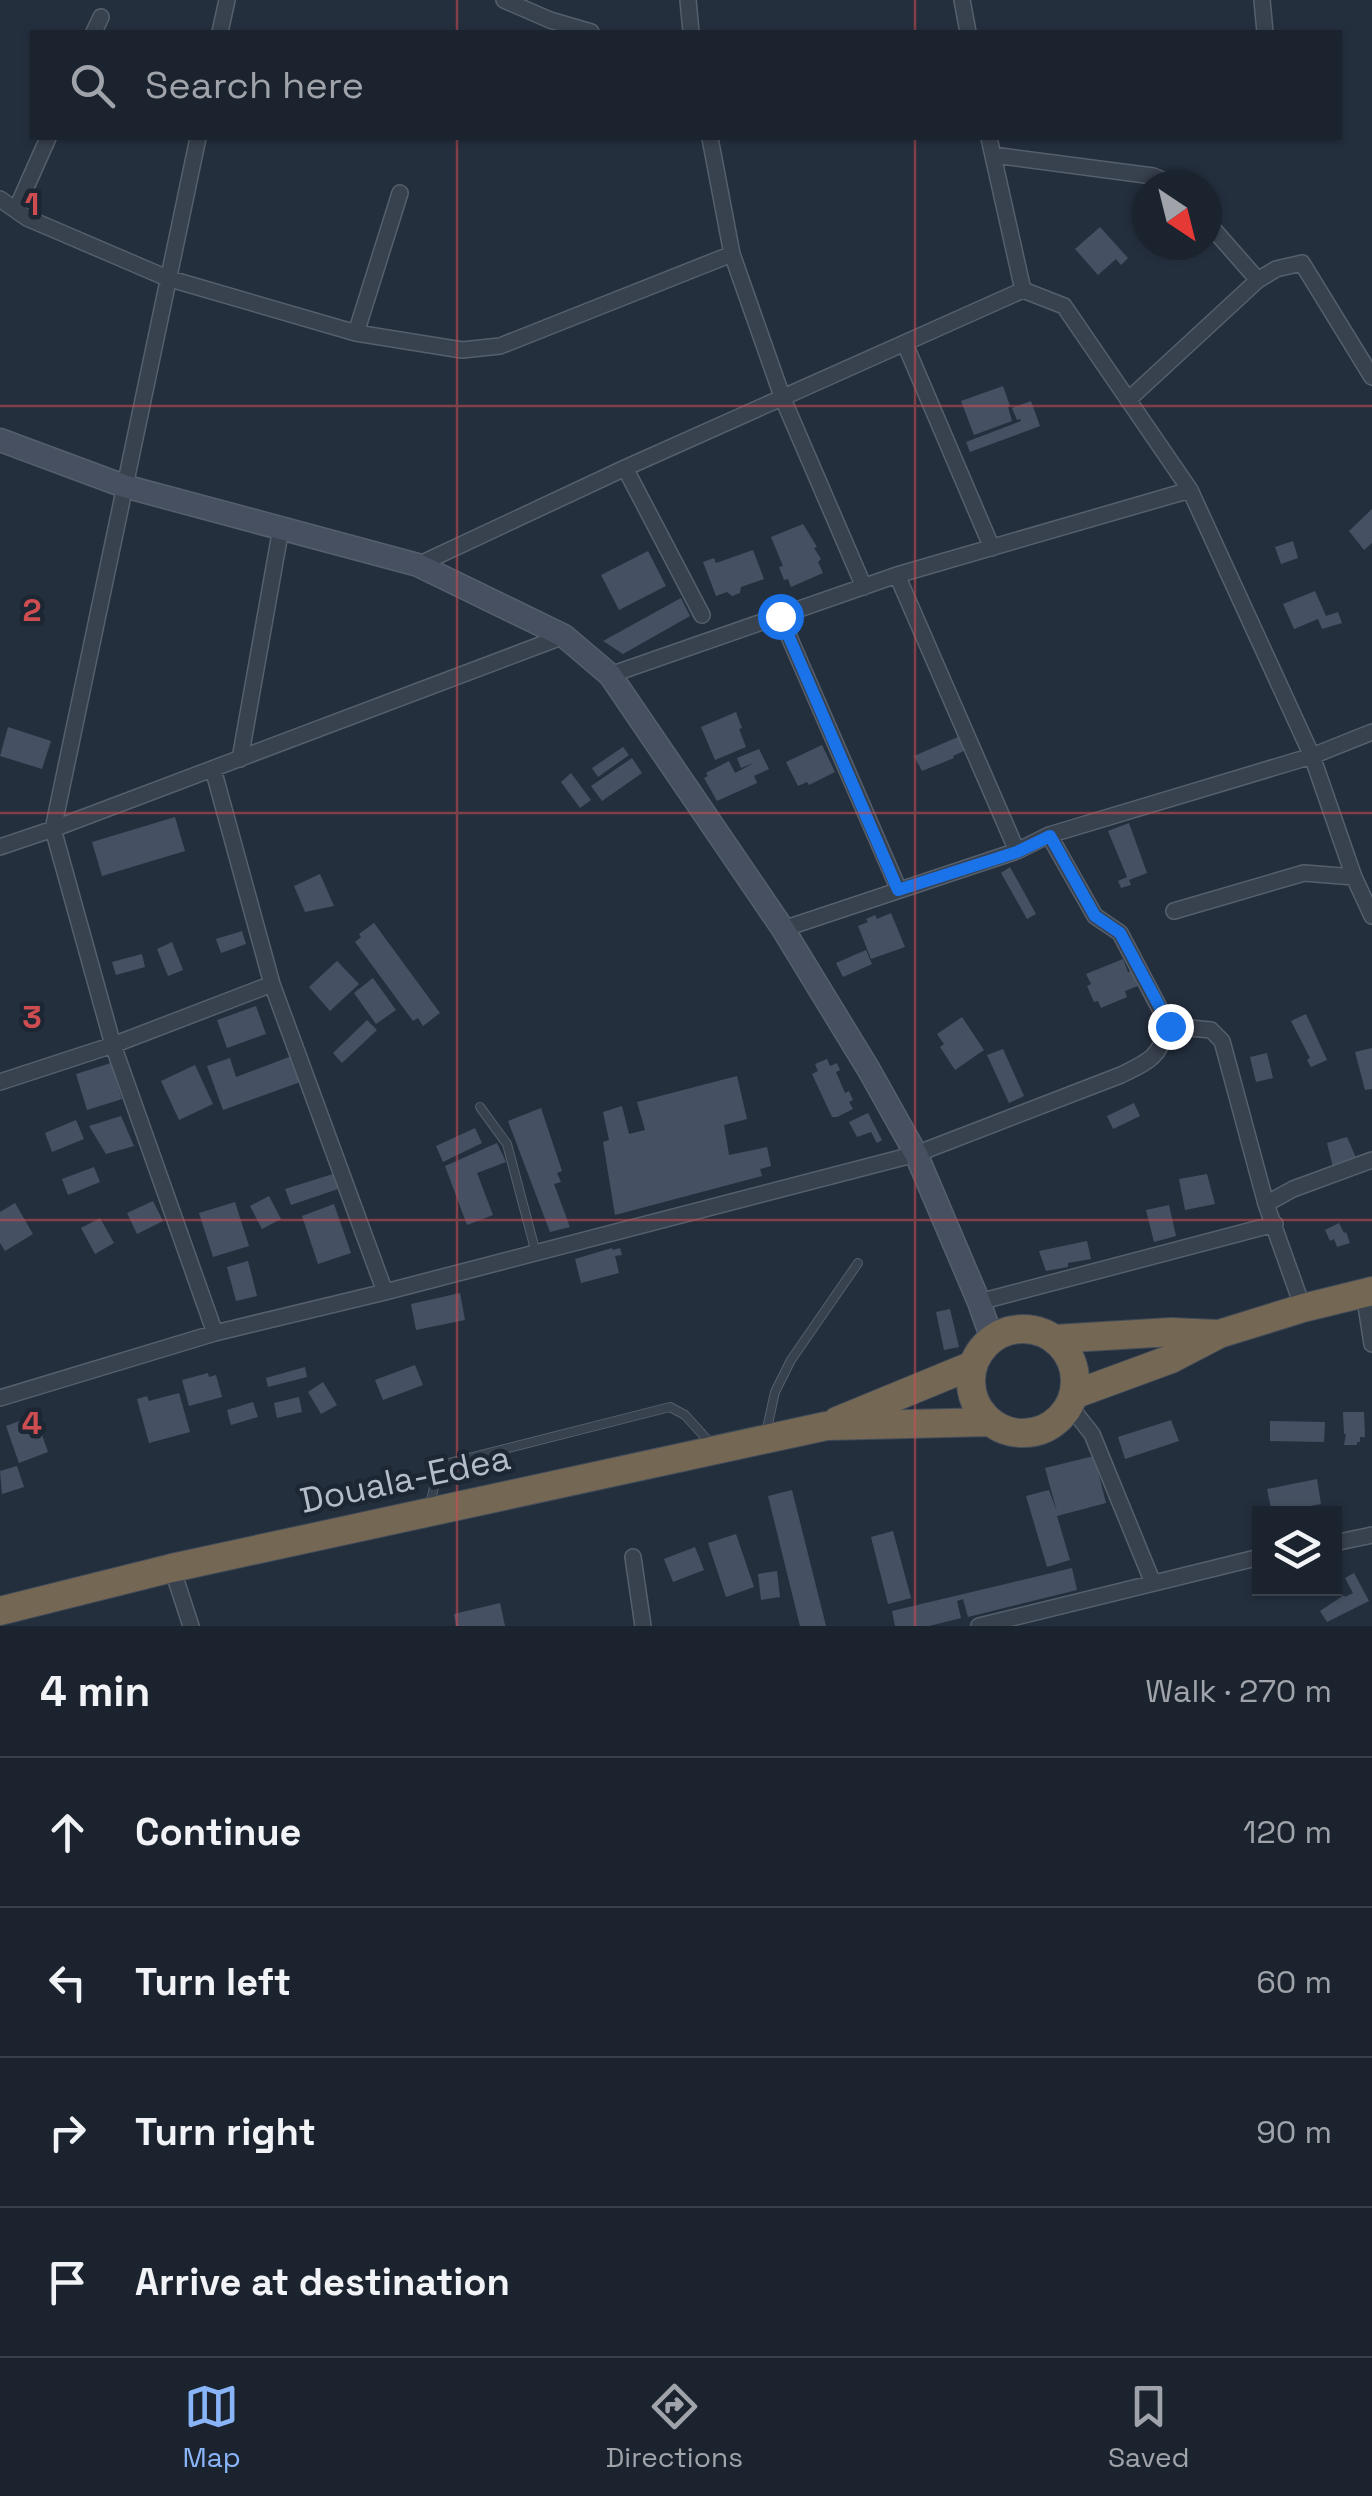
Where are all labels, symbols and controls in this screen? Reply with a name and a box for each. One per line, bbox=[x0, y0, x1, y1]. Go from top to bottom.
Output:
search box bbox=[30, 30, 1342, 140]
icon: search bbox=[65, 58, 120, 113]
text: Search here bbox=[145, 61, 364, 109]
north arrow bbox=[1132, 170, 1222, 260]
text: 1 bbox=[25, 184, 39, 224]
text: 2 bbox=[22, 590, 42, 630]
route start bbox=[758, 594, 804, 640]
text: 3 bbox=[22, 997, 42, 1037]
route end bbox=[1148, 1004, 1194, 1050]
text: 4 bbox=[22, 1403, 42, 1443]
street label: Douala-Edea bbox=[296, 1435, 514, 1523]
map controls bbox=[1252, 1506, 1342, 1596]
button: layers bbox=[1252, 1506, 1342, 1596]
text: 4 min bbox=[40, 1665, 150, 1718]
text: Walk · 270 m bbox=[1145, 1671, 1332, 1711]
icon: ahead bbox=[40, 1805, 95, 1860]
text: Continue bbox=[135, 1808, 301, 1856]
text: 120 m bbox=[1243, 1812, 1332, 1852]
icon: left bbox=[40, 1955, 95, 2010]
text: Turn left bbox=[135, 1958, 291, 2006]
text: 60 m bbox=[1256, 1962, 1332, 2002]
icon: right bbox=[40, 2105, 95, 2160]
text: Turn right bbox=[135, 2108, 316, 2156]
text: 90 m bbox=[1256, 2112, 1332, 2152]
icon: arrive bbox=[40, 2255, 95, 2310]
text: Arrive at destination bbox=[135, 2258, 510, 2306]
tab: Map bbox=[182, 2379, 241, 2475]
tab: Directions bbox=[606, 2379, 743, 2475]
tab: Saved bbox=[1108, 2379, 1190, 2475]

